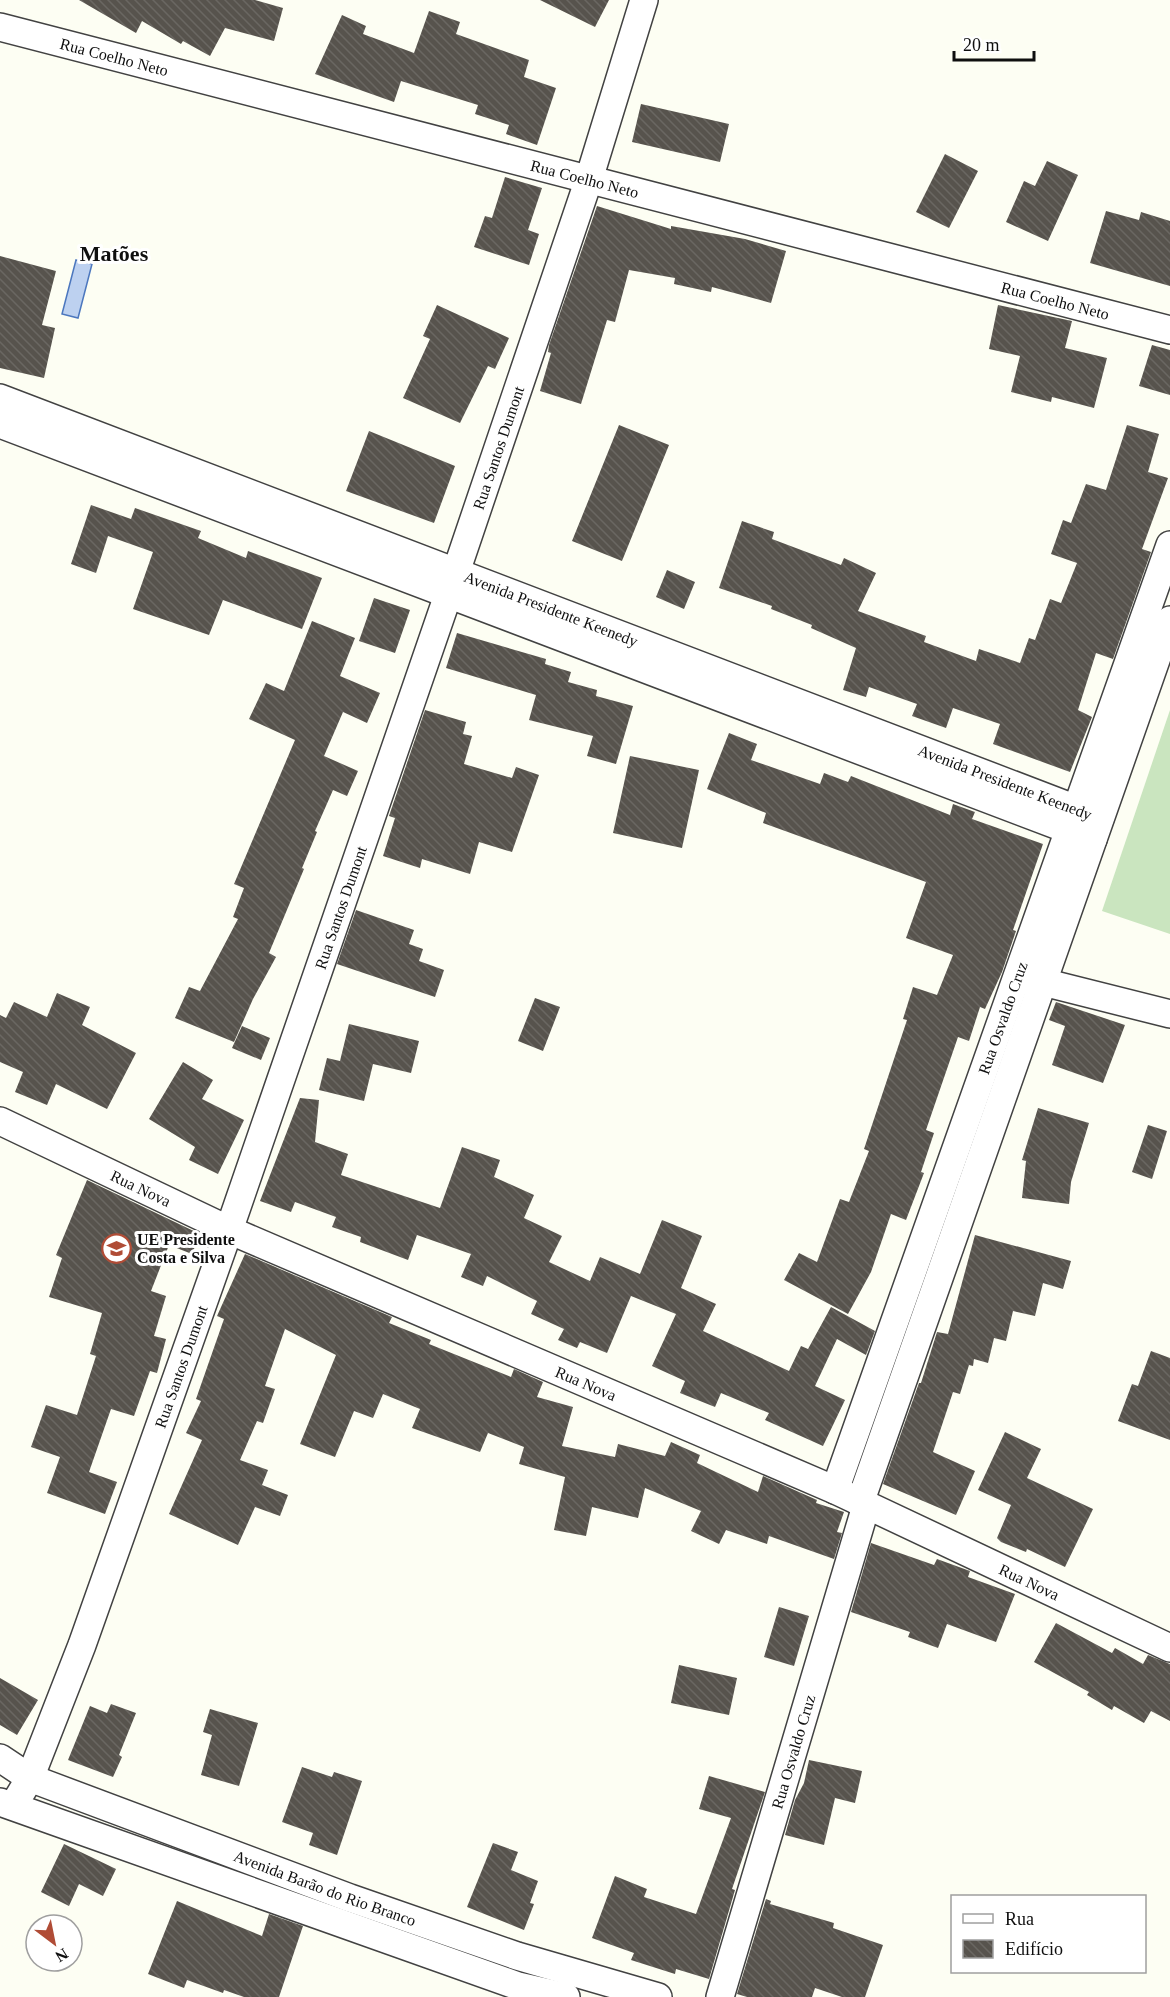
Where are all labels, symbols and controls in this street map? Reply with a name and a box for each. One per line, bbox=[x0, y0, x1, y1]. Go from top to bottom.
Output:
scale bar bbox=[954, 24, 1034, 62]
street label: Rua Coelho Neto bbox=[58, 35, 170, 79]
text: 20 m bbox=[963, 35, 1000, 55]
street label: Rua Coelho Neto bbox=[529, 157, 641, 201]
district label: Matões bbox=[80, 241, 149, 266]
street label: Rua Coelho Neto bbox=[999, 279, 1111, 323]
street label: Rua Santos Dumont bbox=[470, 384, 527, 512]
street label: Avenida Presidente Keenedy bbox=[462, 568, 640, 651]
street label: Avenida Presidente Keenedy bbox=[916, 741, 1094, 824]
street label: Rua Santos Dumont bbox=[312, 843, 370, 971]
street label: Rua Osvaldo Cruz bbox=[975, 959, 1031, 1077]
street label: Rua Nova bbox=[108, 1167, 173, 1210]
place label: UE Presidente Costa e Silva bbox=[137, 1231, 235, 1266]
school or university icon: UE Presidente Costa e Silva bbox=[100, 1232, 132, 1264]
street label: Rua Santos Dumont bbox=[152, 1303, 211, 1430]
street label: Rua Nova bbox=[553, 1363, 619, 1404]
street label: Rua Nova bbox=[996, 1561, 1062, 1604]
street label: Rua Osvaldo Cruz bbox=[768, 1693, 818, 1811]
street label: Avenida Barão do Rio Branco bbox=[232, 1847, 418, 1929]
legend bbox=[951, 1895, 1146, 1973]
text: Rua bbox=[1005, 1909, 1034, 1929]
north arrow bbox=[24, 1913, 84, 1973]
text: Edifício bbox=[1005, 1939, 1063, 1959]
text: N bbox=[52, 1945, 71, 1966]

